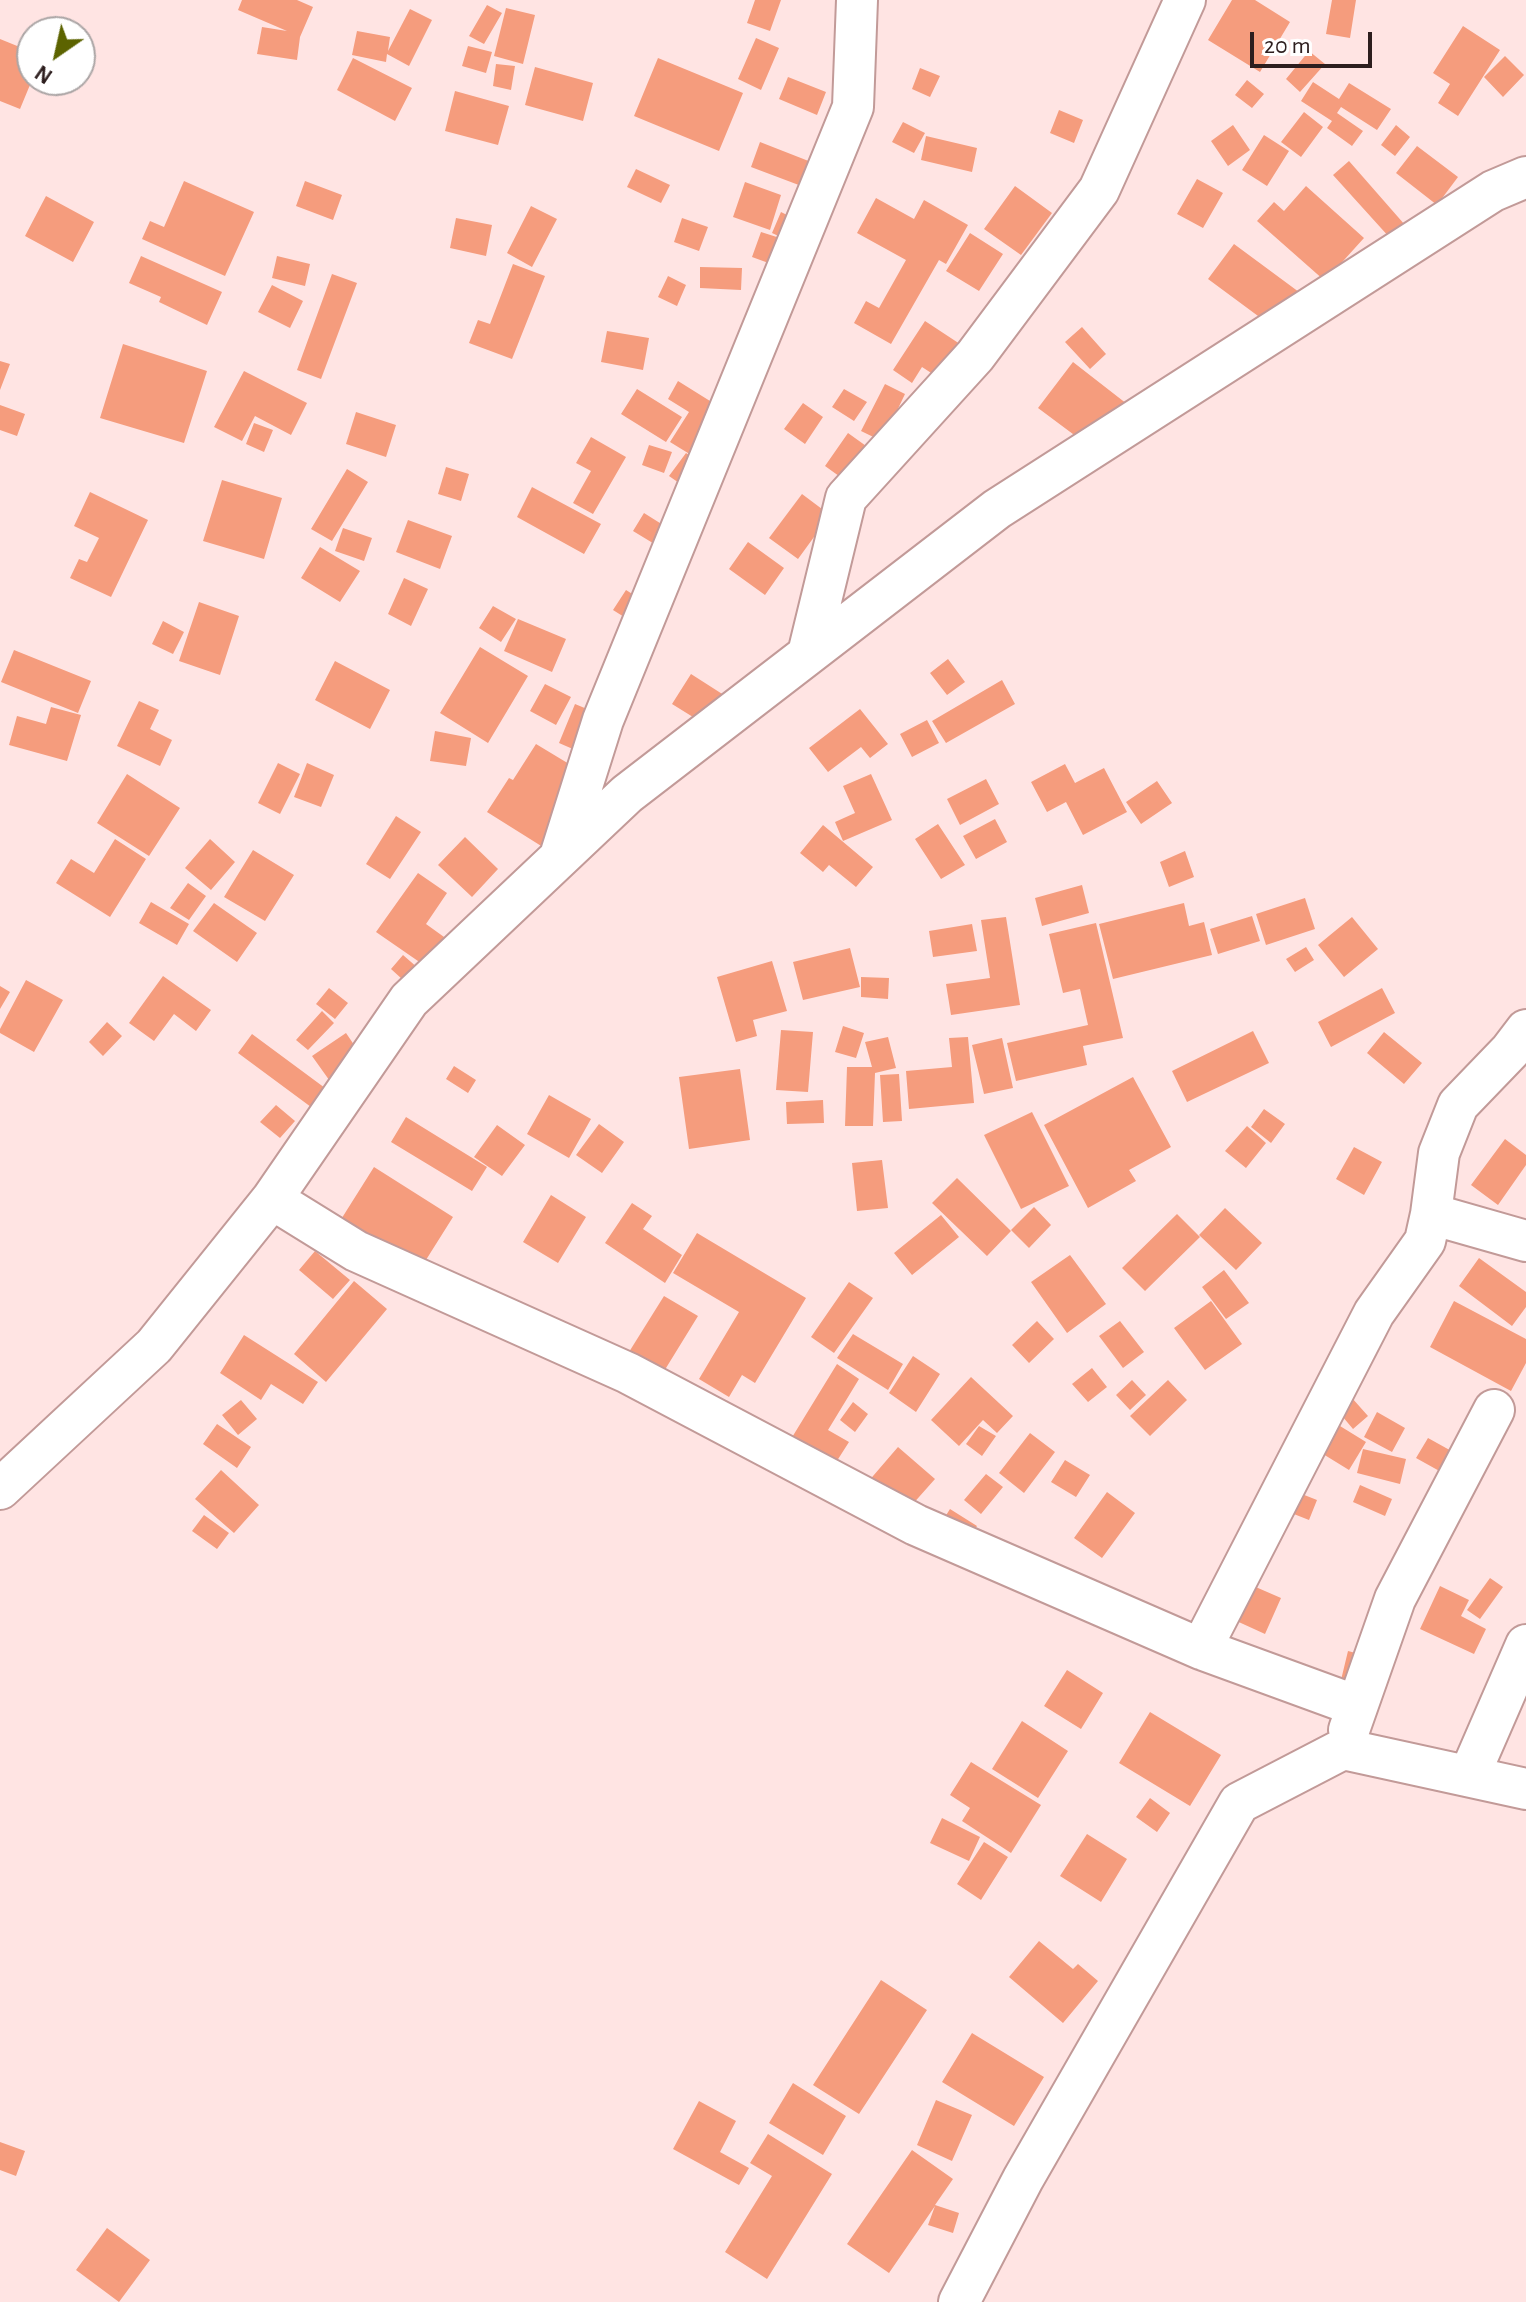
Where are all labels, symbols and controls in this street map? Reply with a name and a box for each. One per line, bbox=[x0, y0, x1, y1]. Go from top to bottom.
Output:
north arrow bbox=[16, 16, 96, 96]
scale bar bbox=[1254, 16, 1376, 66]
text: 20 m bbox=[1264, 34, 1311, 58]
text: N bbox=[31, 61, 56, 88]

